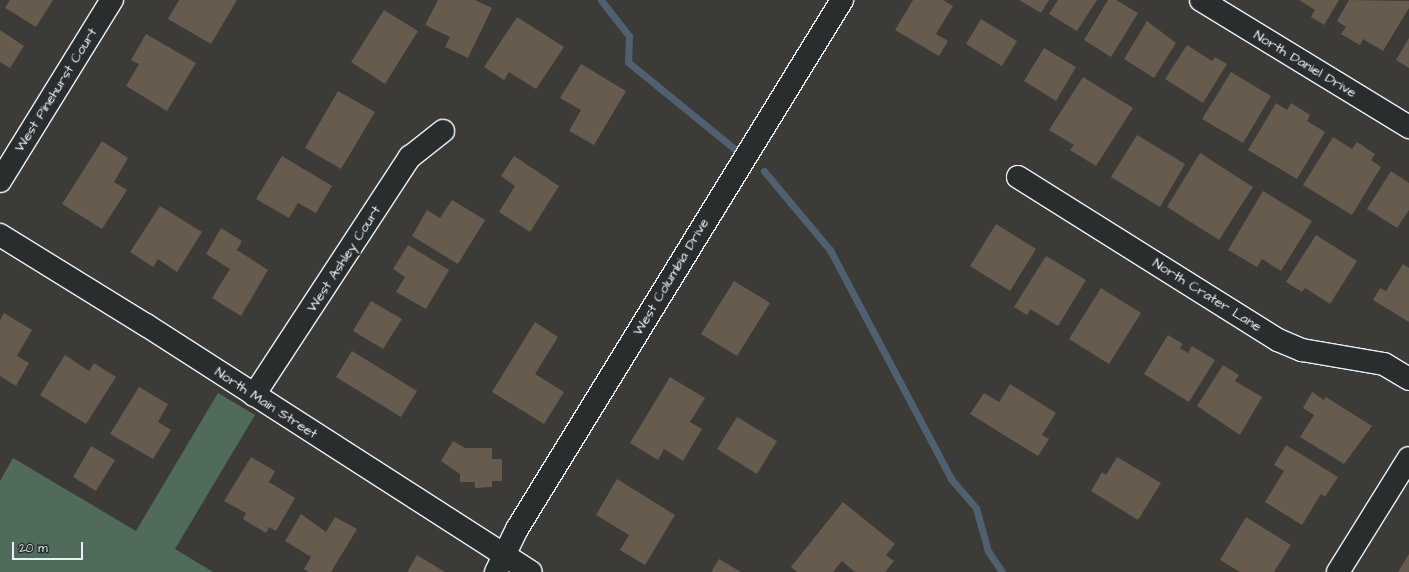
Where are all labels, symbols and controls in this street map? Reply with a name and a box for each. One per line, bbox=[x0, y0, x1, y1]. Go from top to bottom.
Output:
street label: West Pinehurst Court bbox=[11, 25, 101, 155]
street label: North Daniel Drive bbox=[1251, 27, 1359, 101]
street label: West Ashley Court bbox=[303, 203, 385, 315]
street label: West Columbia Drive bbox=[629, 215, 713, 339]
street label: North Crater Lane bbox=[1149, 255, 1265, 335]
street label: North Main Street bbox=[211, 363, 321, 443]
scale bar bbox=[14, 534, 85, 560]
text: 20 m bbox=[19, 540, 48, 557]

